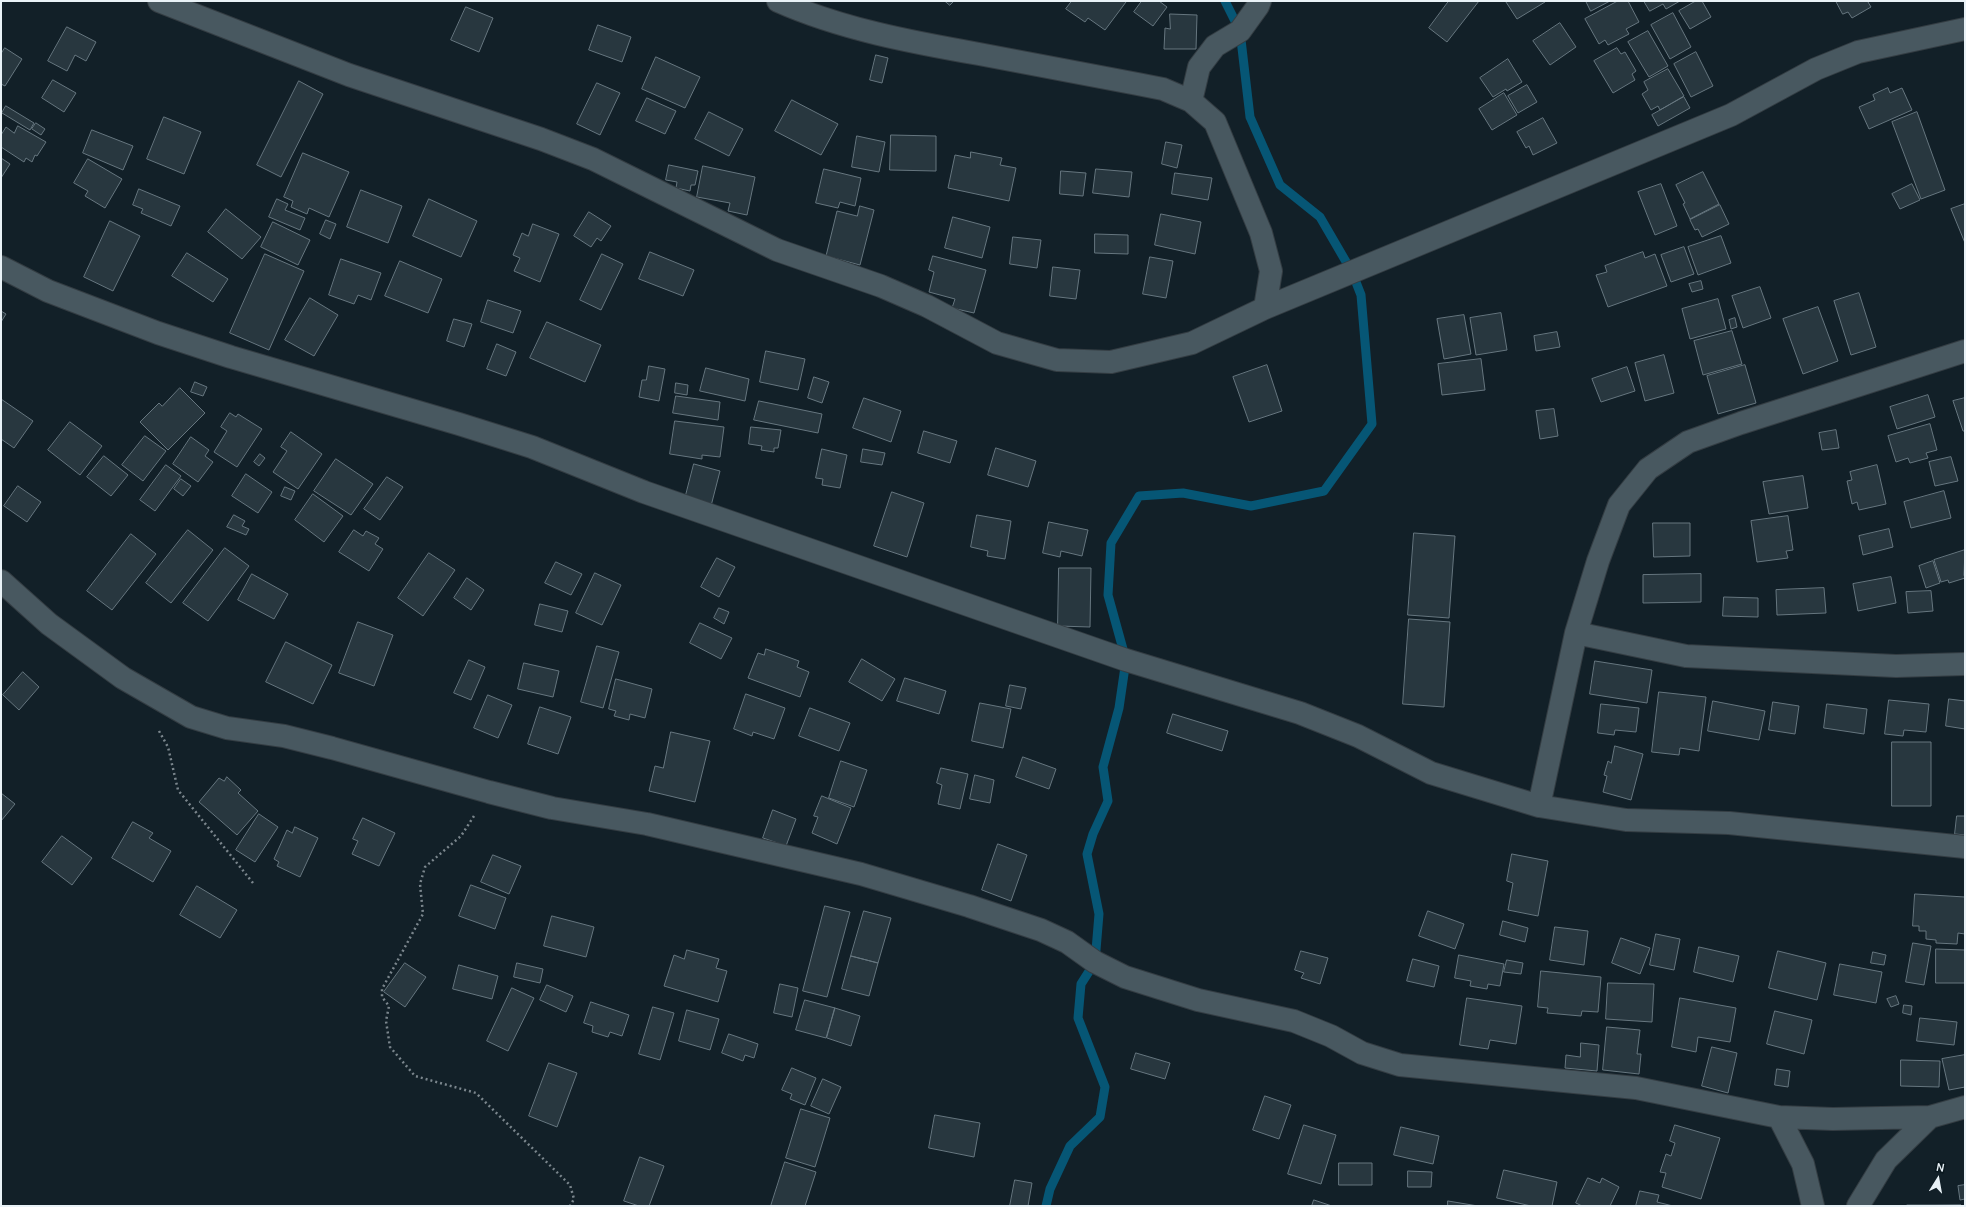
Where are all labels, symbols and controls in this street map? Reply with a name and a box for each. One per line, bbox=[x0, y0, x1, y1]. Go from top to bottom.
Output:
north arrow bbox=[1918, 1159, 1958, 1199]
text: N bbox=[1935, 1159, 1946, 1175]

